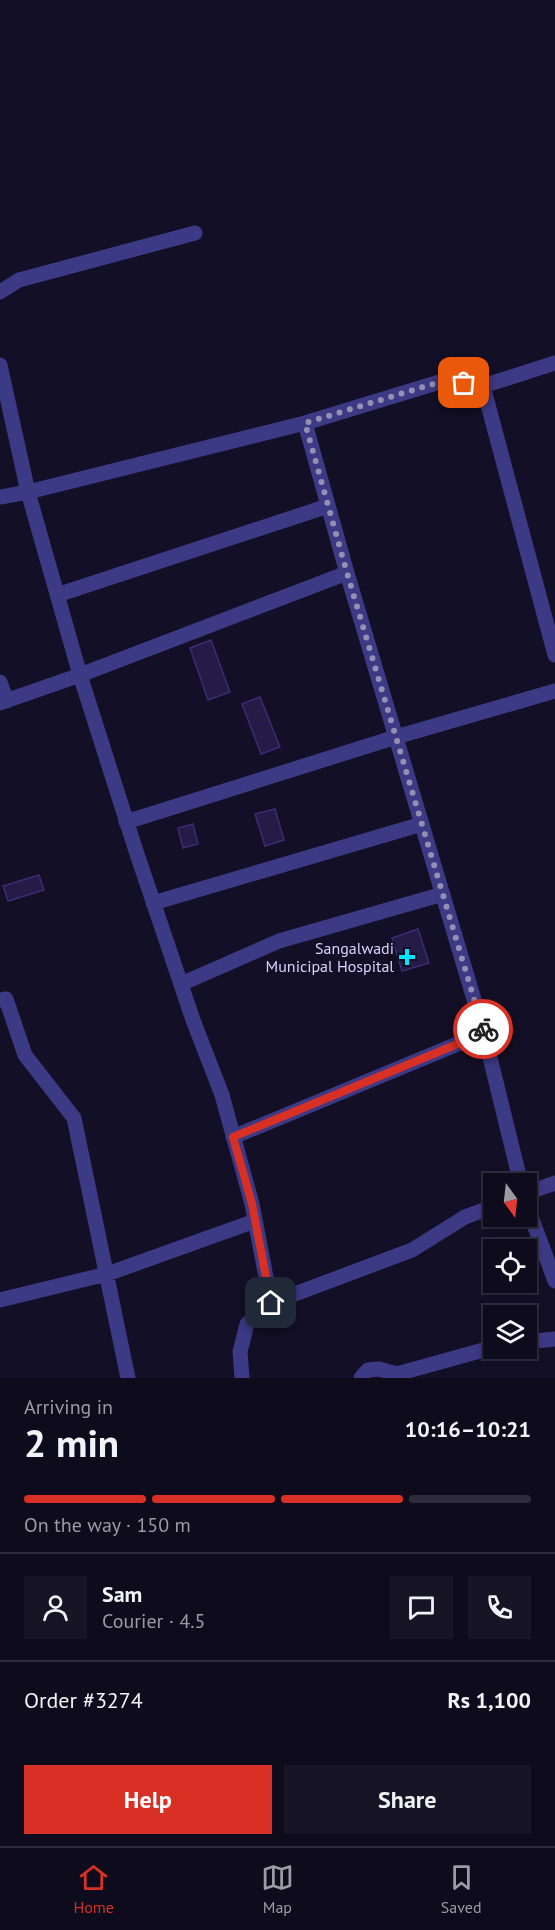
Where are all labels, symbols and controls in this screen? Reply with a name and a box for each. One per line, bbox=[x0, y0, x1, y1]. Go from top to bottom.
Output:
pin bbox=[438, 357, 489, 408]
icon: bag bbox=[447, 366, 480, 399]
place label: Sangalwadi Municipal Hospital bbox=[266, 938, 394, 976]
marker: Sangalwadi Municipal Hospital bbox=[398, 948, 416, 966]
courier bbox=[453, 999, 513, 1059]
icon: bike bbox=[467, 1013, 500, 1046]
north arrow bbox=[483, 1173, 537, 1227]
map controls bbox=[483, 1173, 537, 1359]
button: locate bbox=[483, 1239, 537, 1293]
pin bbox=[245, 1277, 296, 1328]
icon: home bbox=[254, 1286, 287, 1319]
button: layers bbox=[483, 1305, 537, 1359]
text: Arriving in bbox=[24, 1394, 113, 1420]
text: 10:16–10:21 bbox=[405, 1415, 531, 1443]
text: 2 min bbox=[24, 1417, 119, 1468]
text: On the way · 150 m bbox=[24, 1512, 191, 1538]
button: person bbox=[24, 1576, 87, 1639]
button: chat bbox=[390, 1576, 453, 1639]
button: phone bbox=[468, 1576, 531, 1639]
text: Sam bbox=[102, 1580, 142, 1608]
text: Courier · 4.5 bbox=[102, 1608, 205, 1634]
text: Order #3274 bbox=[24, 1686, 143, 1714]
text: Rs 1,100 bbox=[447, 1686, 531, 1714]
button: Help bbox=[24, 1765, 272, 1834]
button: Share bbox=[284, 1765, 531, 1834]
tab: Home bbox=[73, 1861, 114, 1917]
tab: Map bbox=[261, 1861, 294, 1917]
tab: Saved bbox=[441, 1861, 482, 1917]

